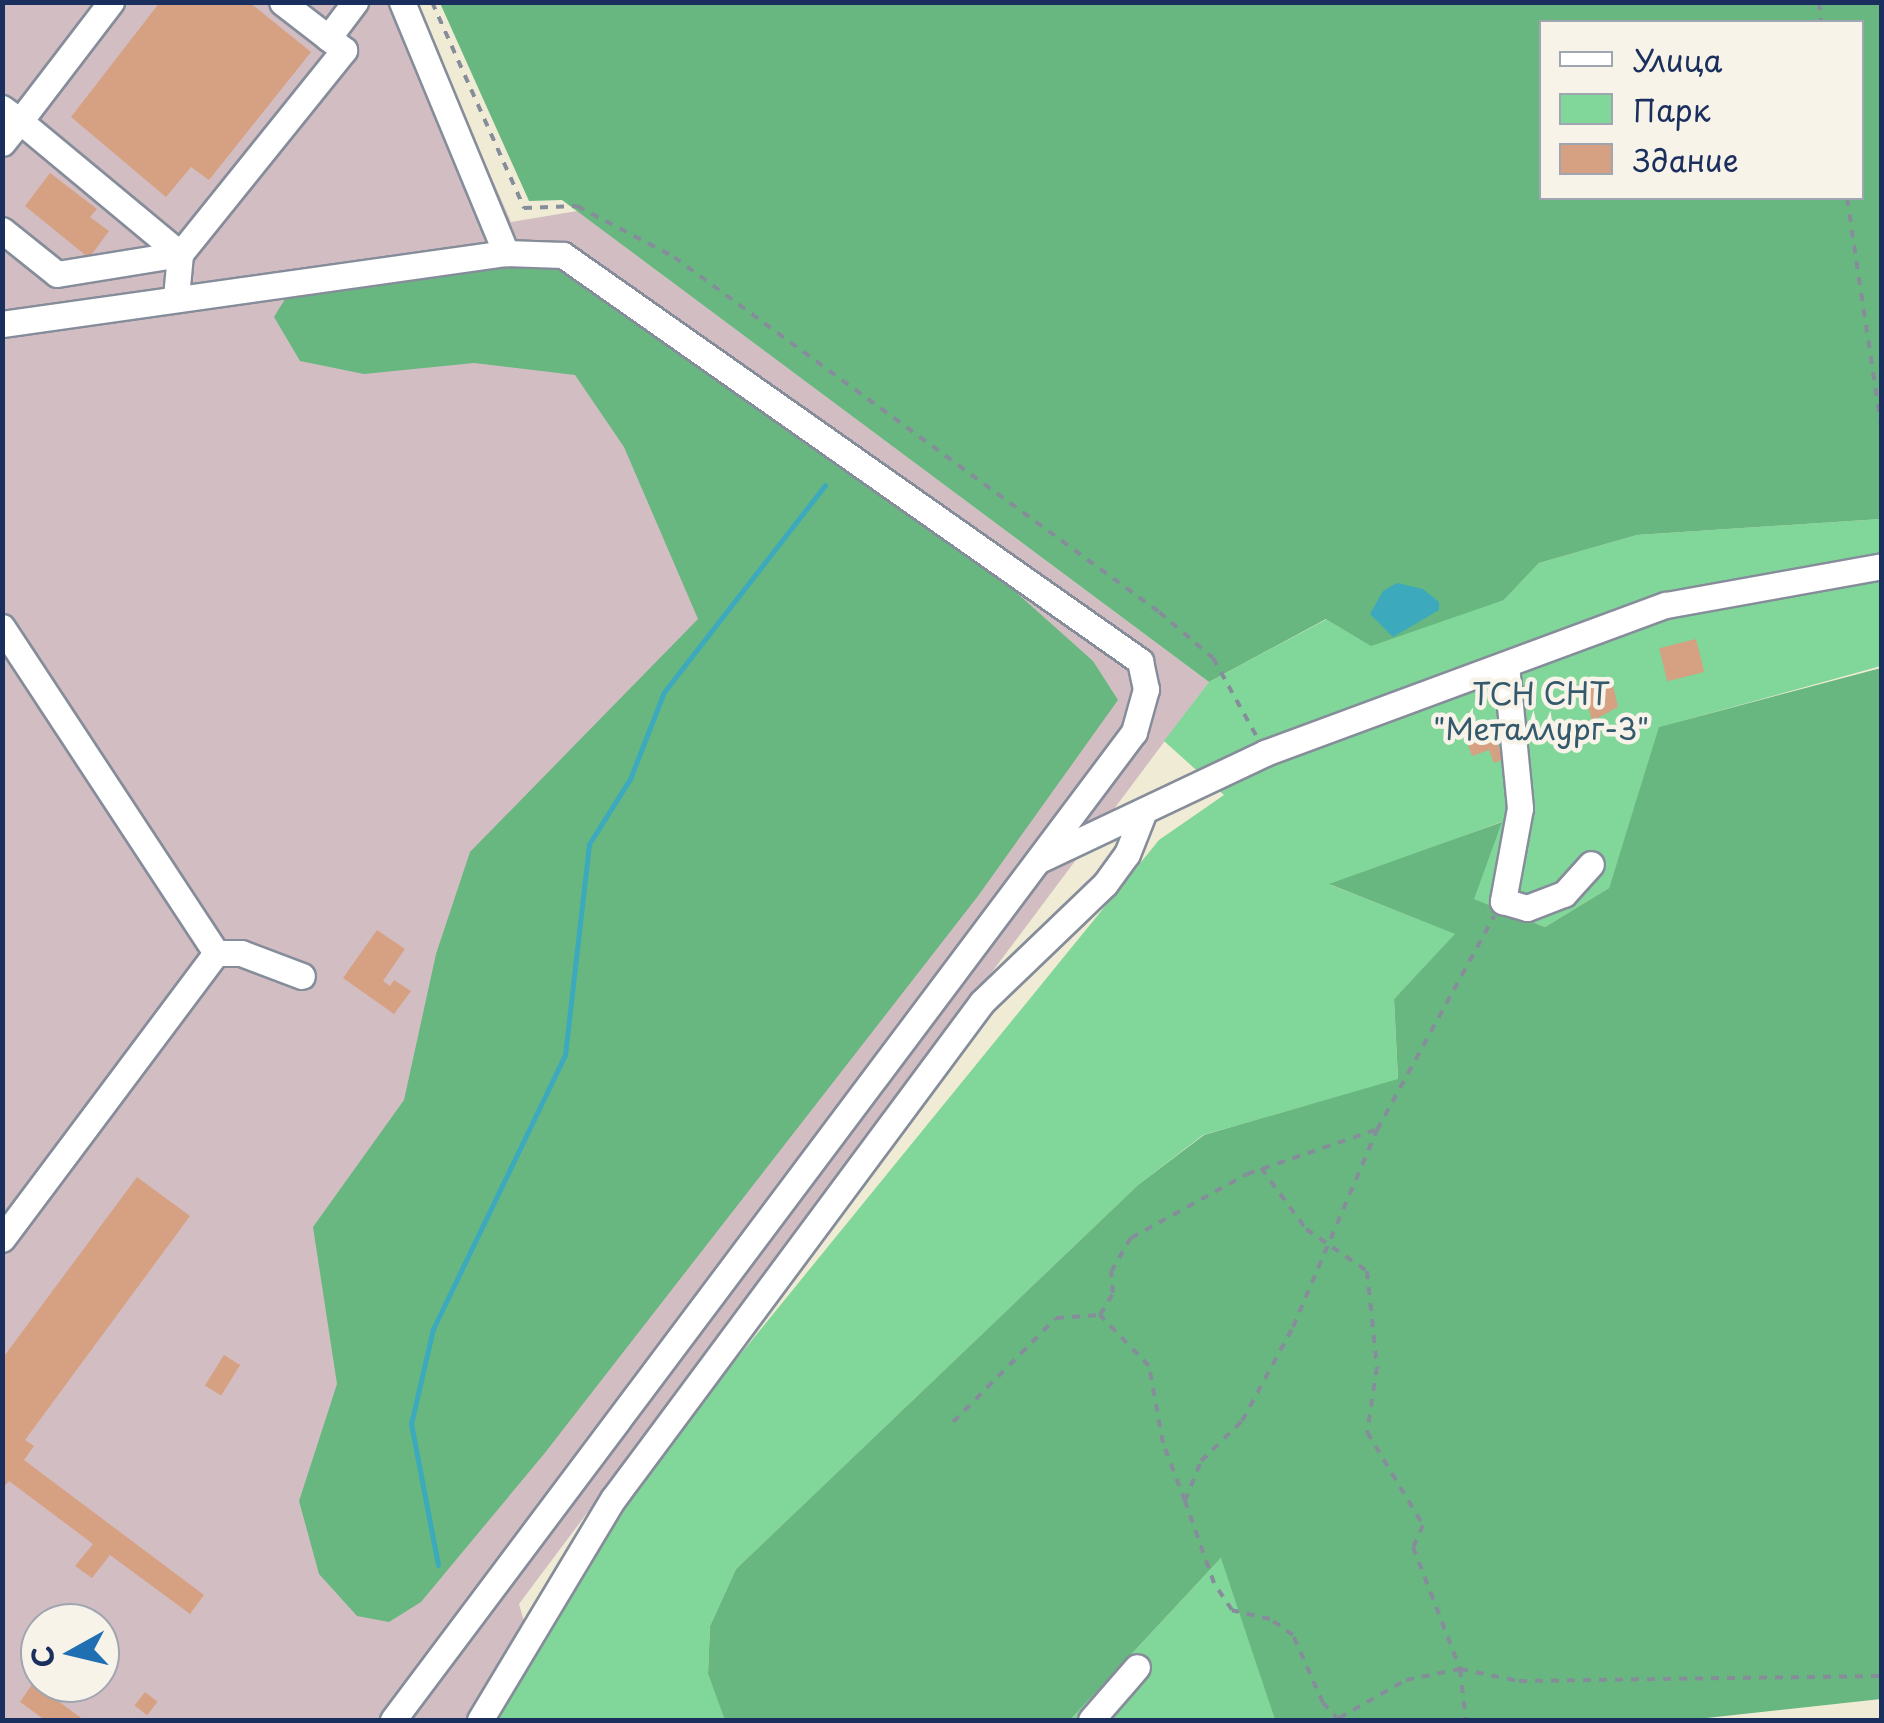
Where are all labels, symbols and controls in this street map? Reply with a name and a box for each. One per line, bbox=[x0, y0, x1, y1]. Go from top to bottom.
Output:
legend bbox=[1539, 20, 1864, 200]
text: Улица bbox=[1633, 37, 1722, 82]
text: Парк bbox=[1633, 87, 1710, 132]
text: Здание bbox=[1633, 137, 1739, 182]
park label: ТСН СНТ "Металлург-3" bbox=[1433, 675, 1649, 746]
north arrow bbox=[20, 1603, 120, 1703]
text: С bbox=[19, 1644, 65, 1670]

